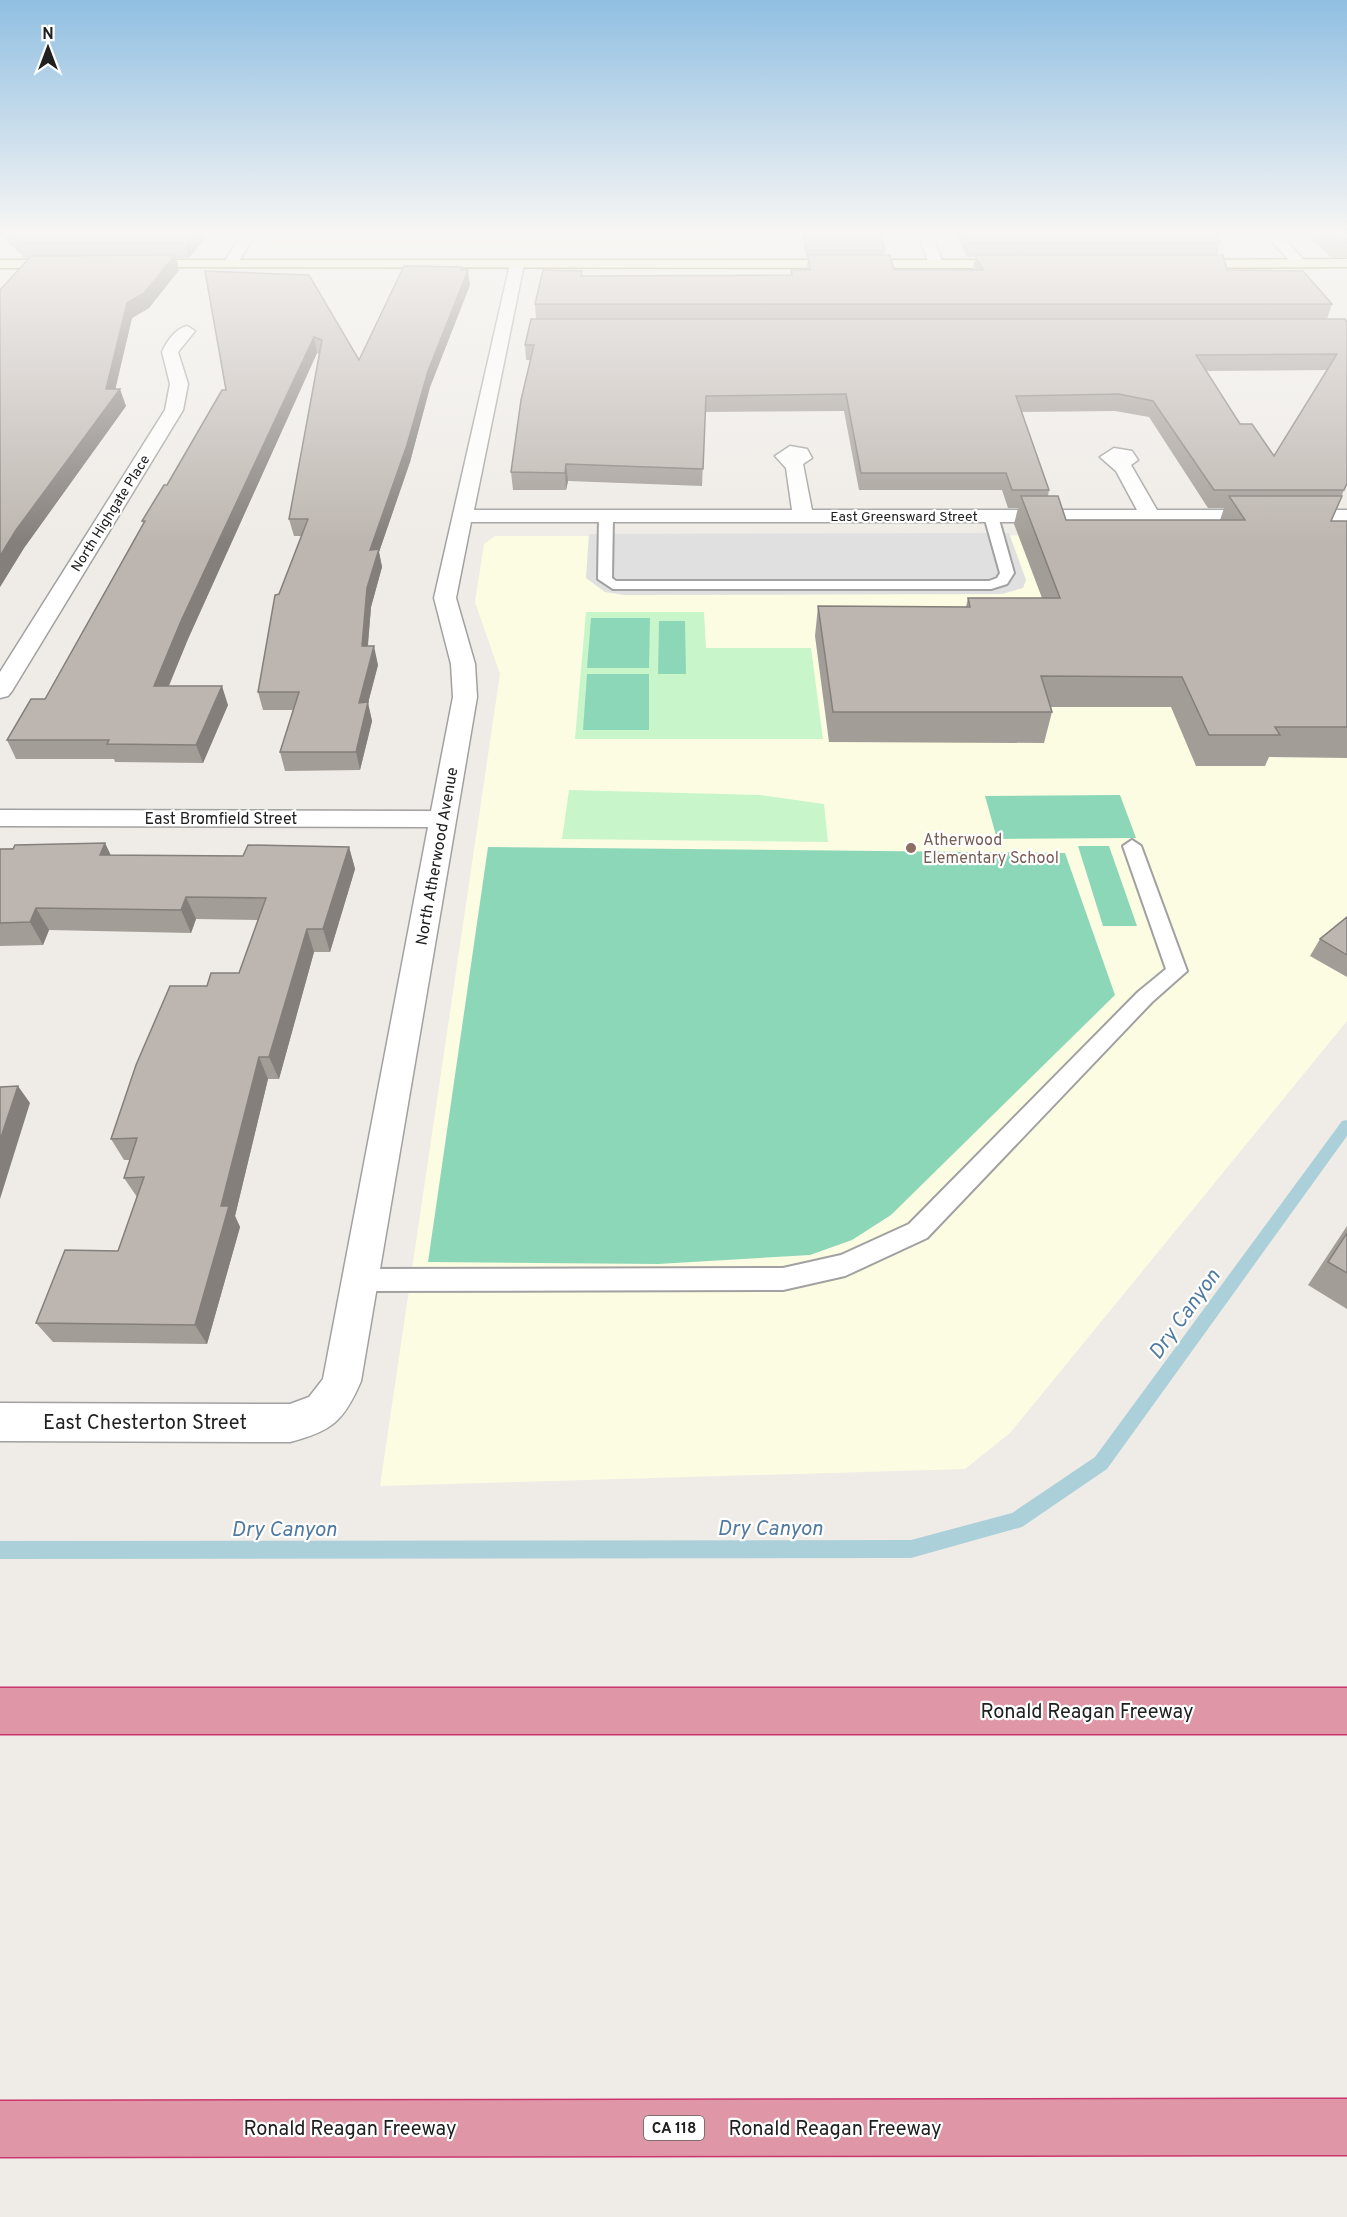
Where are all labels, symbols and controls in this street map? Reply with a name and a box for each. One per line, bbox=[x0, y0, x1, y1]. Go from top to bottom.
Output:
north arrow bbox=[18, 18, 78, 78]
text: N bbox=[42, 25, 54, 45]
street label: North Highgate Place bbox=[68, 452, 154, 575]
street label: East Greensward Street bbox=[830, 509, 978, 526]
street label: North Atherwood Avenue bbox=[412, 766, 463, 947]
street label: East Bromfield Street bbox=[145, 810, 297, 830]
place label: Atherwood Elementary School bbox=[923, 831, 1059, 869]
marker: Atherwood Elementary School bbox=[904, 841, 918, 855]
water label: Dry Canyon bbox=[1143, 1264, 1227, 1365]
street label: East Chesterton Street bbox=[43, 1411, 247, 1437]
water label: Dry Canyon bbox=[717, 1516, 823, 1543]
water label: Dry Canyon bbox=[231, 1517, 337, 1544]
street label: Ronald Reagan Freeway bbox=[980, 1700, 1194, 1726]
road number: CA 118 bbox=[644, 2116, 704, 2140]
street label: Ronald Reagan Freeway bbox=[243, 2117, 457, 2143]
street label: Ronald Reagan Freeway bbox=[728, 2117, 942, 2143]

